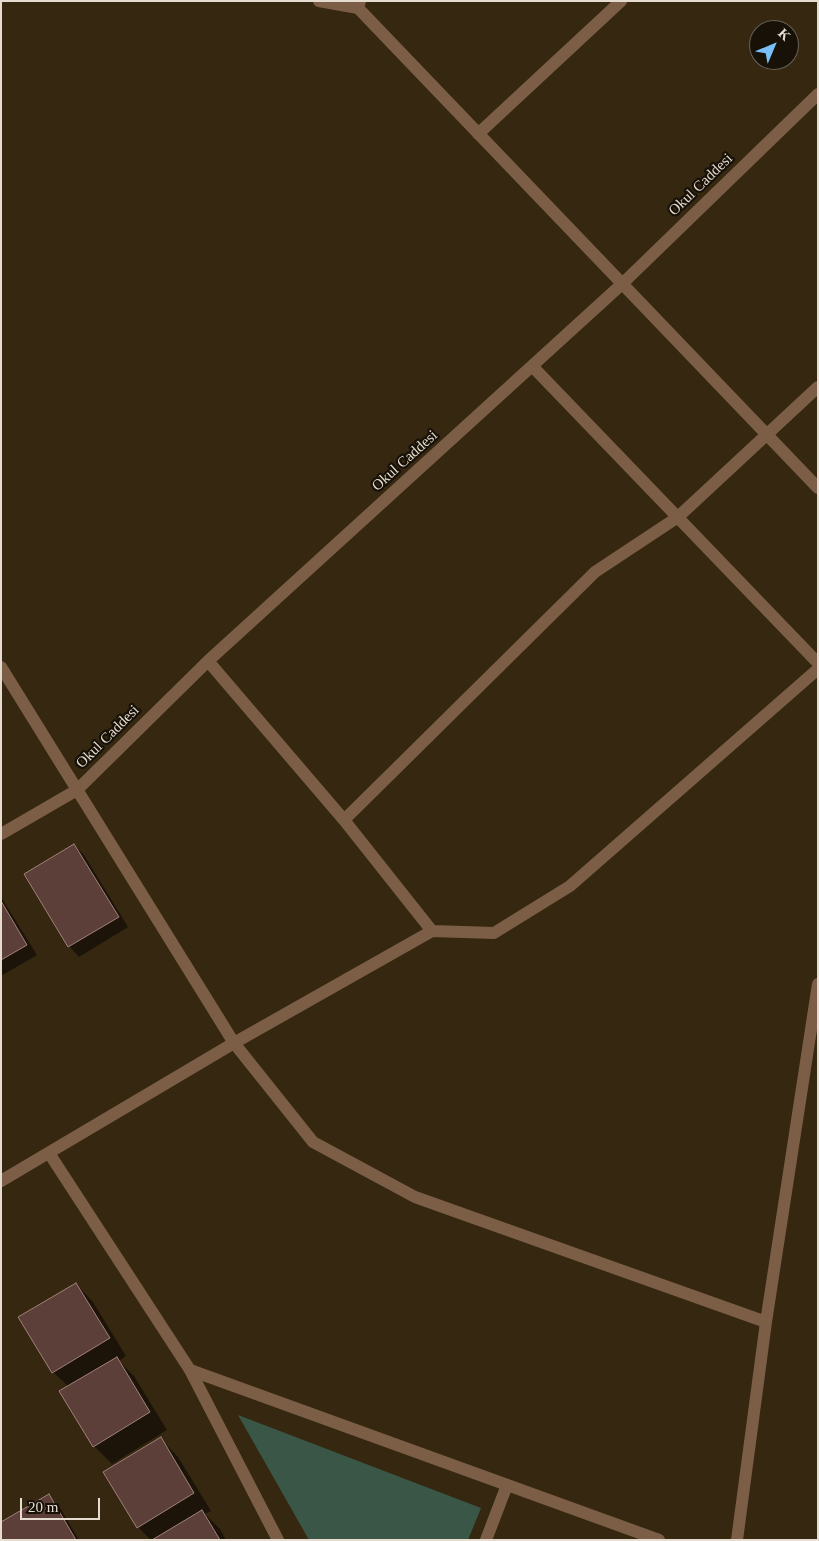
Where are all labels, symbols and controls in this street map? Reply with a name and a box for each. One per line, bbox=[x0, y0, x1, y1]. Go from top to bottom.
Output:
north arrow bbox=[749, 20, 799, 70]
text: K bbox=[775, 26, 793, 44]
street label: Okul Caddesi bbox=[665, 150, 737, 220]
street label: Okul Caddesi bbox=[368, 427, 442, 495]
street label: Okul Caddesi bbox=[73, 702, 143, 772]
scale bar bbox=[22, 1488, 102, 1520]
text: 20 m bbox=[28, 1499, 58, 1515]

